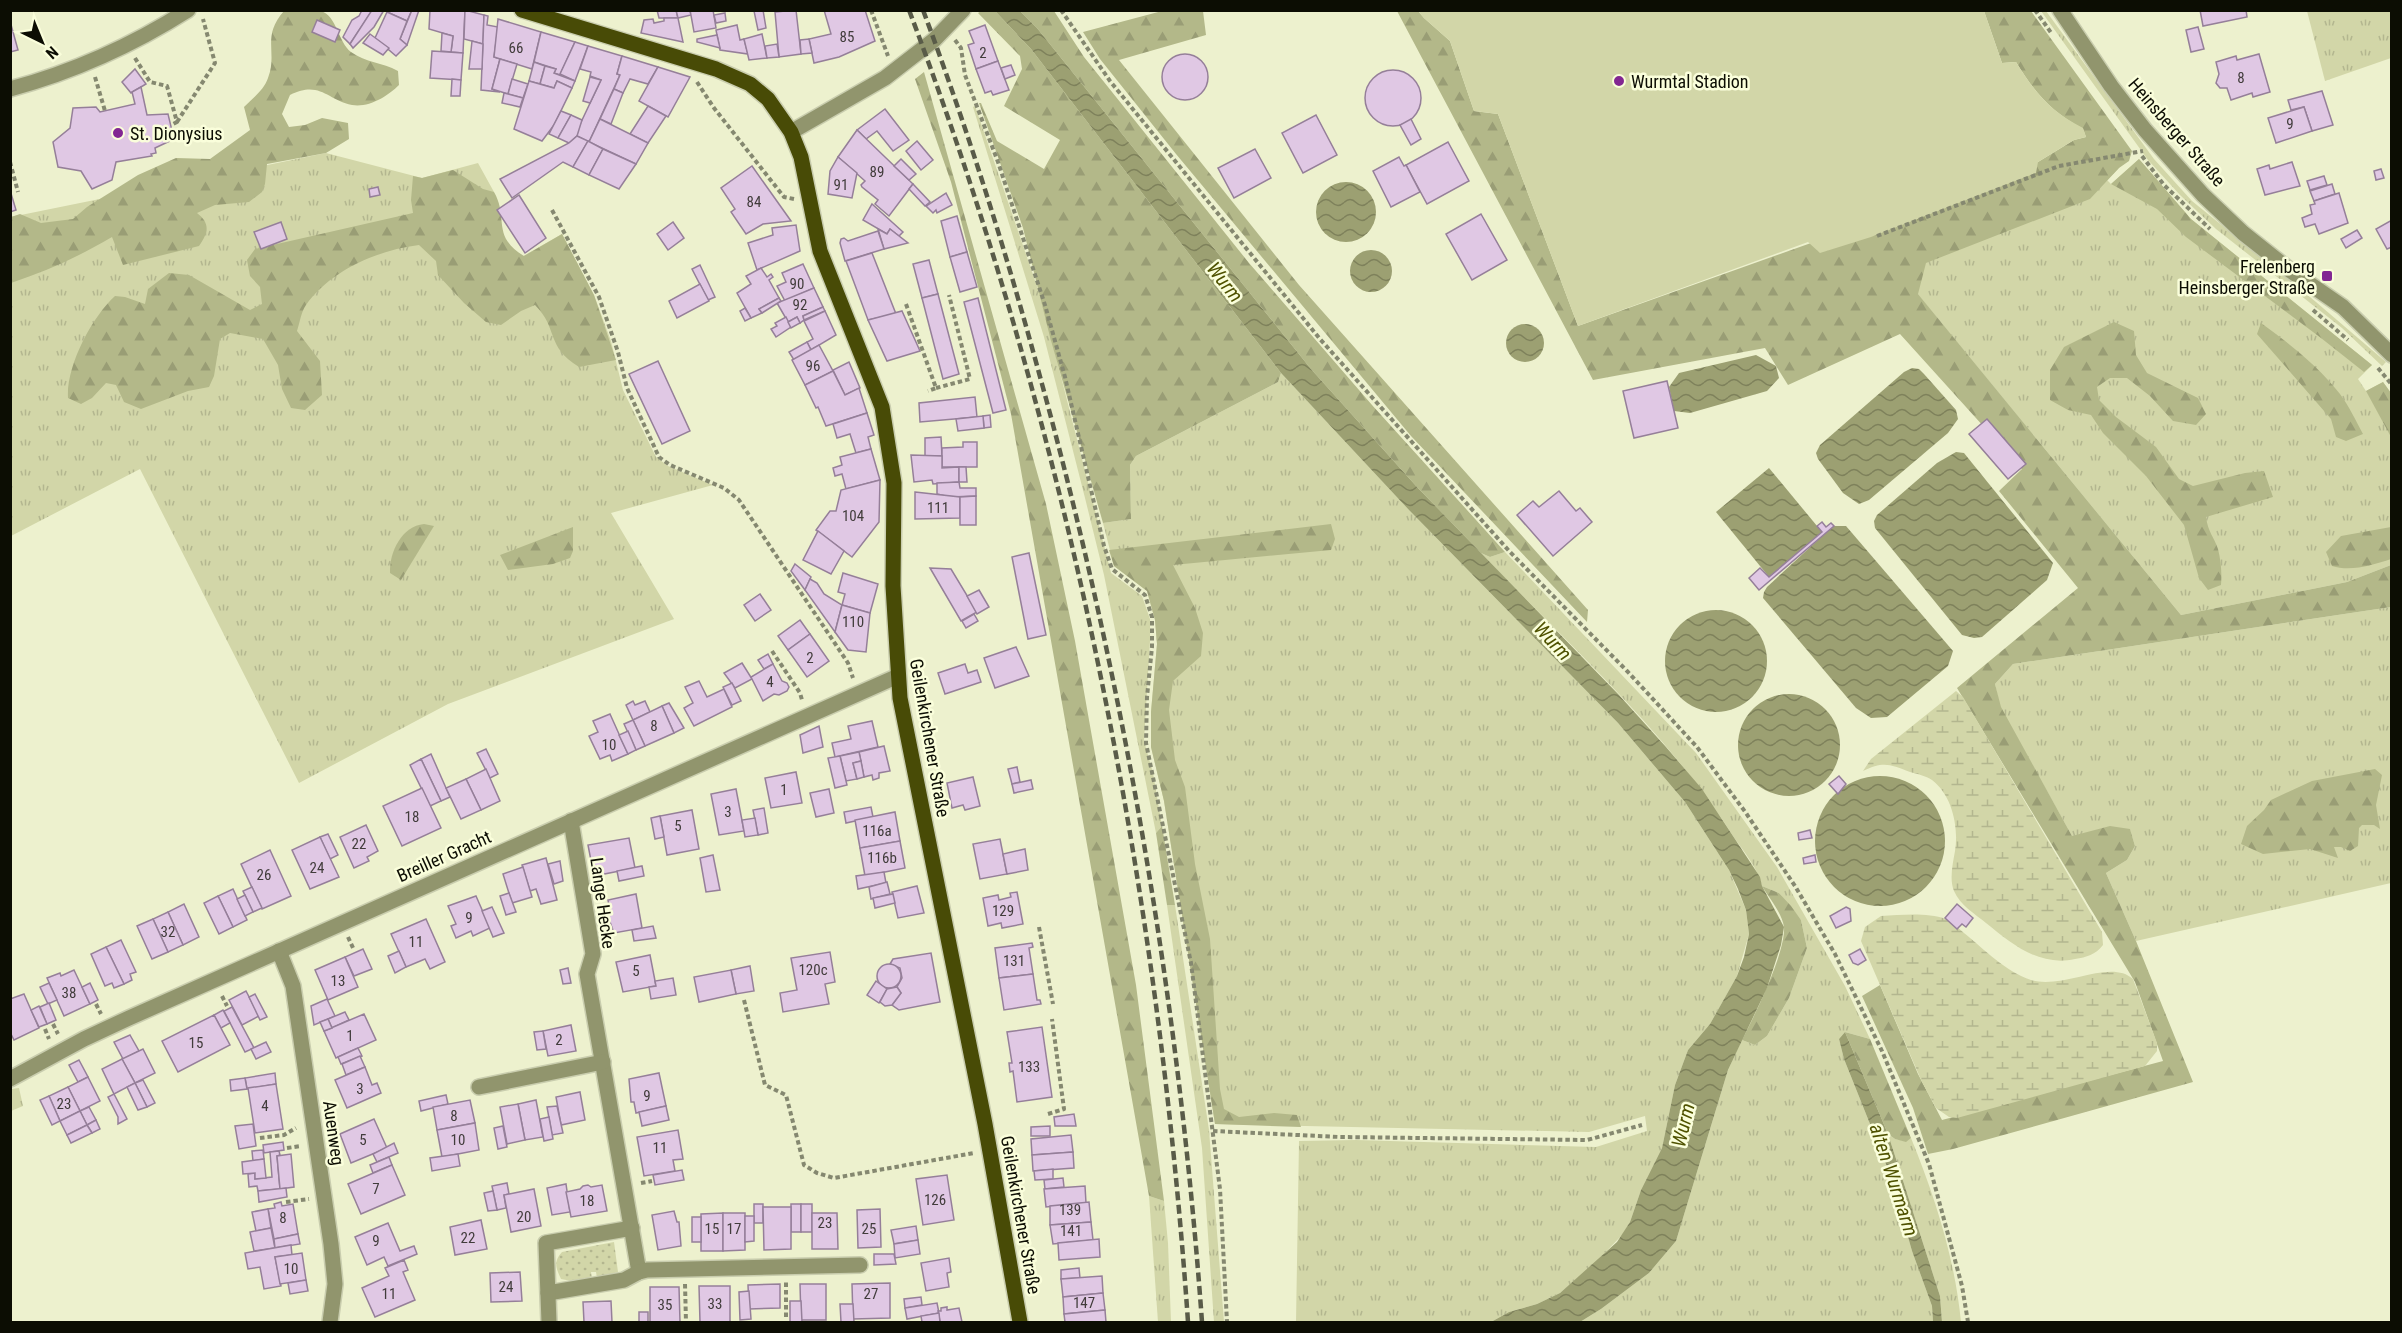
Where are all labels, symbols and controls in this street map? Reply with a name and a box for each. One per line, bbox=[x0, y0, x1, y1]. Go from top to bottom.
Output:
north arrow bbox=[12, 12, 72, 72]
house number: 85 bbox=[840, 28, 854, 46]
house number: 66 bbox=[509, 39, 523, 57]
text: N bbox=[42, 42, 62, 63]
house number: 2 bbox=[979, 44, 987, 62]
house number: 8 bbox=[2237, 69, 2245, 87]
place label: Wurmtal Stadion bbox=[1631, 71, 1749, 92]
marker: Wurmtal Stadion bbox=[1612, 74, 1626, 88]
street label: Heinsberger Straße bbox=[2124, 74, 2230, 190]
house number: 9 bbox=[2286, 115, 2294, 133]
place label: St. Dionysius bbox=[130, 123, 222, 144]
marker: St. Dionysius bbox=[111, 126, 125, 140]
house number: 89 bbox=[870, 163, 884, 181]
house number: 91 bbox=[834, 176, 848, 194]
house number: 84 bbox=[747, 193, 761, 211]
place label: Frelenberg Heinsberger Straße bbox=[2179, 256, 2315, 298]
water label: Wurm bbox=[1202, 257, 1248, 307]
marker: Frelenberg Heinsberger Straße bbox=[2320, 269, 2334, 283]
house number: 90 bbox=[790, 275, 804, 293]
house number: 92 bbox=[793, 296, 807, 314]
house number: 96 bbox=[806, 357, 820, 375]
house number: 111 bbox=[927, 499, 949, 517]
house number: 104 bbox=[842, 507, 864, 525]
house number: 110 bbox=[842, 613, 864, 631]
water label: Wurm bbox=[1529, 617, 1577, 665]
house number: 2 bbox=[806, 649, 814, 667]
street label: Geilenkirchener Straße bbox=[906, 657, 954, 819]
house number: 4 bbox=[766, 673, 774, 691]
house number: 8 bbox=[650, 717, 658, 735]
house number: 10 bbox=[602, 736, 616, 754]
house number: 1 bbox=[780, 781, 788, 799]
house number: 3 bbox=[724, 803, 732, 821]
house number: 18 bbox=[405, 808, 419, 826]
house number: 5 bbox=[674, 817, 682, 835]
house number: 116a bbox=[862, 822, 892, 840]
street label: Breiller Gracht bbox=[394, 826, 494, 886]
house number: 22 bbox=[352, 835, 366, 853]
house number: 116b bbox=[867, 849, 897, 867]
street label: Lange Hecke bbox=[586, 856, 620, 950]
house number: 24 bbox=[310, 859, 324, 877]
house number: 26 bbox=[257, 866, 271, 884]
house number: 129 bbox=[992, 902, 1014, 920]
house number: 9 bbox=[465, 909, 473, 927]
house number: 32 bbox=[161, 923, 175, 941]
house number: 11 bbox=[409, 933, 423, 951]
house number: 131 bbox=[1003, 952, 1025, 970]
house number: 120c bbox=[798, 961, 828, 979]
house number: 5 bbox=[632, 962, 640, 980]
house number: 13 bbox=[331, 972, 345, 990]
house number: 38 bbox=[62, 984, 76, 1002]
house number: 1 bbox=[346, 1027, 354, 1045]
house number: 2 bbox=[555, 1031, 563, 1049]
house number: 15 bbox=[189, 1034, 203, 1052]
house number: 133 bbox=[1018, 1058, 1040, 1076]
house number: 3 bbox=[356, 1080, 364, 1098]
house number: 9 bbox=[643, 1087, 651, 1105]
house number: 23 bbox=[57, 1095, 71, 1113]
house number: 4 bbox=[261, 1097, 269, 1115]
street label: Auenweg bbox=[319, 1099, 349, 1167]
water label: Wurm bbox=[1666, 1101, 1700, 1149]
house number: 8 bbox=[450, 1107, 458, 1125]
water label: alten Wurmarm bbox=[1865, 1121, 1923, 1239]
house number: 5 bbox=[359, 1131, 367, 1149]
house number: 10 bbox=[451, 1131, 465, 1149]
street label: Geilenkirchener Straße bbox=[997, 1134, 1045, 1296]
house number: 11 bbox=[653, 1139, 667, 1157]
house number: 7 bbox=[372, 1180, 380, 1198]
house number: 126 bbox=[924, 1191, 946, 1209]
house number: 18 bbox=[580, 1192, 594, 1210]
house number: 139 bbox=[1059, 1201, 1081, 1219]
house number: 20 bbox=[517, 1208, 531, 1226]
house number: 8 bbox=[279, 1209, 287, 1227]
house number: 23 bbox=[818, 1214, 832, 1232]
house number: 15 bbox=[705, 1220, 719, 1238]
house number: 17 bbox=[727, 1220, 741, 1238]
house number: 25 bbox=[862, 1220, 876, 1238]
house number: 141 bbox=[1060, 1222, 1082, 1240]
house number: 22 bbox=[461, 1229, 475, 1247]
house number: 9 bbox=[372, 1232, 380, 1250]
house number: 10 bbox=[284, 1260, 298, 1278]
house number: 24 bbox=[499, 1278, 513, 1296]
house number: 11 bbox=[382, 1285, 396, 1303]
house number: 27 bbox=[864, 1285, 878, 1303]
house number: 147 bbox=[1073, 1294, 1095, 1312]
house number: 33 bbox=[708, 1295, 722, 1313]
house number: 35 bbox=[658, 1296, 672, 1314]

